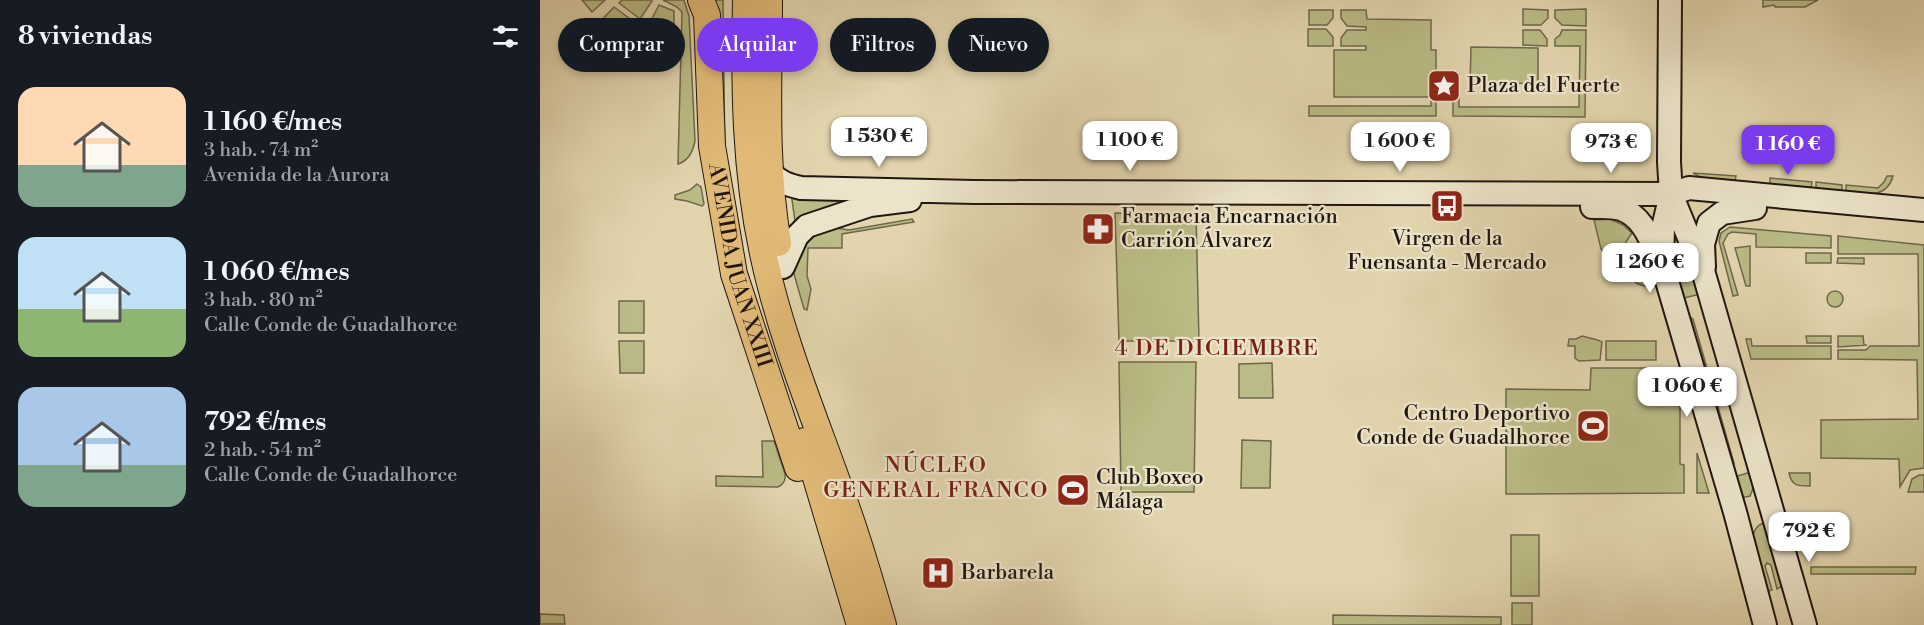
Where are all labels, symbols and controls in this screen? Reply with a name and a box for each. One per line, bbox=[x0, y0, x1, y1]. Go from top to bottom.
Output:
chip: Comprar bbox=[558, 18, 685, 72]
chip: Alquilar bbox=[697, 18, 818, 72]
chip: Filtros bbox=[830, 18, 936, 72]
chip: Nuevo bbox=[948, 18, 1049, 72]
text: 8 viviendas bbox=[18, 20, 152, 52]
icon: filters bbox=[489, 20, 522, 53]
place icon: Plaza del Fuerte bbox=[1426, 68, 1462, 104]
place label: Plaza del Fuerte bbox=[1467, 73, 1620, 99]
text: 1 160 €/mes bbox=[204, 106, 342, 138]
icon: home bbox=[66, 111, 138, 183]
pin: 1 530 € bbox=[824, 117, 934, 168]
pin: 1 100 € bbox=[1075, 121, 1185, 172]
pin: 1 600 € bbox=[1345, 122, 1455, 173]
pin: 973 € bbox=[1569, 123, 1653, 174]
text: 1 530 € bbox=[845, 124, 913, 149]
pin: 1 160 € bbox=[1733, 125, 1843, 176]
text: 1 100 € bbox=[1096, 128, 1164, 153]
text: 1 600 € bbox=[1365, 129, 1435, 154]
text: 973 € bbox=[1585, 130, 1637, 155]
text: 1 160 € bbox=[1755, 132, 1821, 157]
text: 3 hab. · 74 m² bbox=[204, 138, 318, 163]
street label: AVENIDA JUAN XXIII bbox=[702, 160, 777, 371]
text: Avenida de la Aurora bbox=[204, 163, 390, 188]
bus stop icon: Virgen de la Fuensanta - Mercado bbox=[1429, 188, 1465, 224]
place label: Farmacia Encarnación Carrión Álvarez bbox=[1121, 204, 1338, 254]
pharmacy icon: Farmacia Encarnación Carrión Álvarez bbox=[1080, 211, 1116, 247]
place label: Virgen de la Fuensanta - Mercado bbox=[1347, 226, 1547, 276]
pin: 1 260 € bbox=[1595, 243, 1705, 294]
text: 1 260 € bbox=[1616, 250, 1684, 275]
text: 1 060 €/mes bbox=[204, 256, 350, 288]
icon: home bbox=[66, 261, 138, 333]
text: 3 hab. · 80 m² bbox=[204, 288, 323, 313]
text: Calle Conde de Guadalhorce bbox=[204, 313, 457, 338]
district label: 4 DE DICIEMBRE bbox=[1115, 335, 1319, 362]
pin: 1 060 € bbox=[1632, 367, 1742, 418]
text: 1 060 € bbox=[1652, 374, 1722, 399]
place label: Centro Deportivo Conde de Guadalhorce bbox=[1356, 401, 1570, 451]
text: 792 €/mes bbox=[204, 406, 326, 438]
sports icon: Centro Deportivo Conde de Guadalhorce bbox=[1575, 408, 1611, 444]
icon: home bbox=[66, 411, 138, 483]
text: 2 hab. · 54 m² bbox=[204, 438, 321, 463]
district label: NÚCLEO GENERAL FRANCO bbox=[823, 450, 1049, 504]
text: Calle Conde de Guadalhorce bbox=[204, 463, 457, 488]
place label: Club Boxeo Málaga bbox=[1096, 465, 1204, 515]
sports icon: Club Boxeo Málaga bbox=[1055, 472, 1091, 508]
pin: 792 € bbox=[1767, 512, 1851, 563]
text: 792 € bbox=[1783, 519, 1835, 544]
hospital icon: Barbarela bbox=[920, 555, 956, 591]
place label: Barbarela bbox=[960, 560, 1055, 586]

